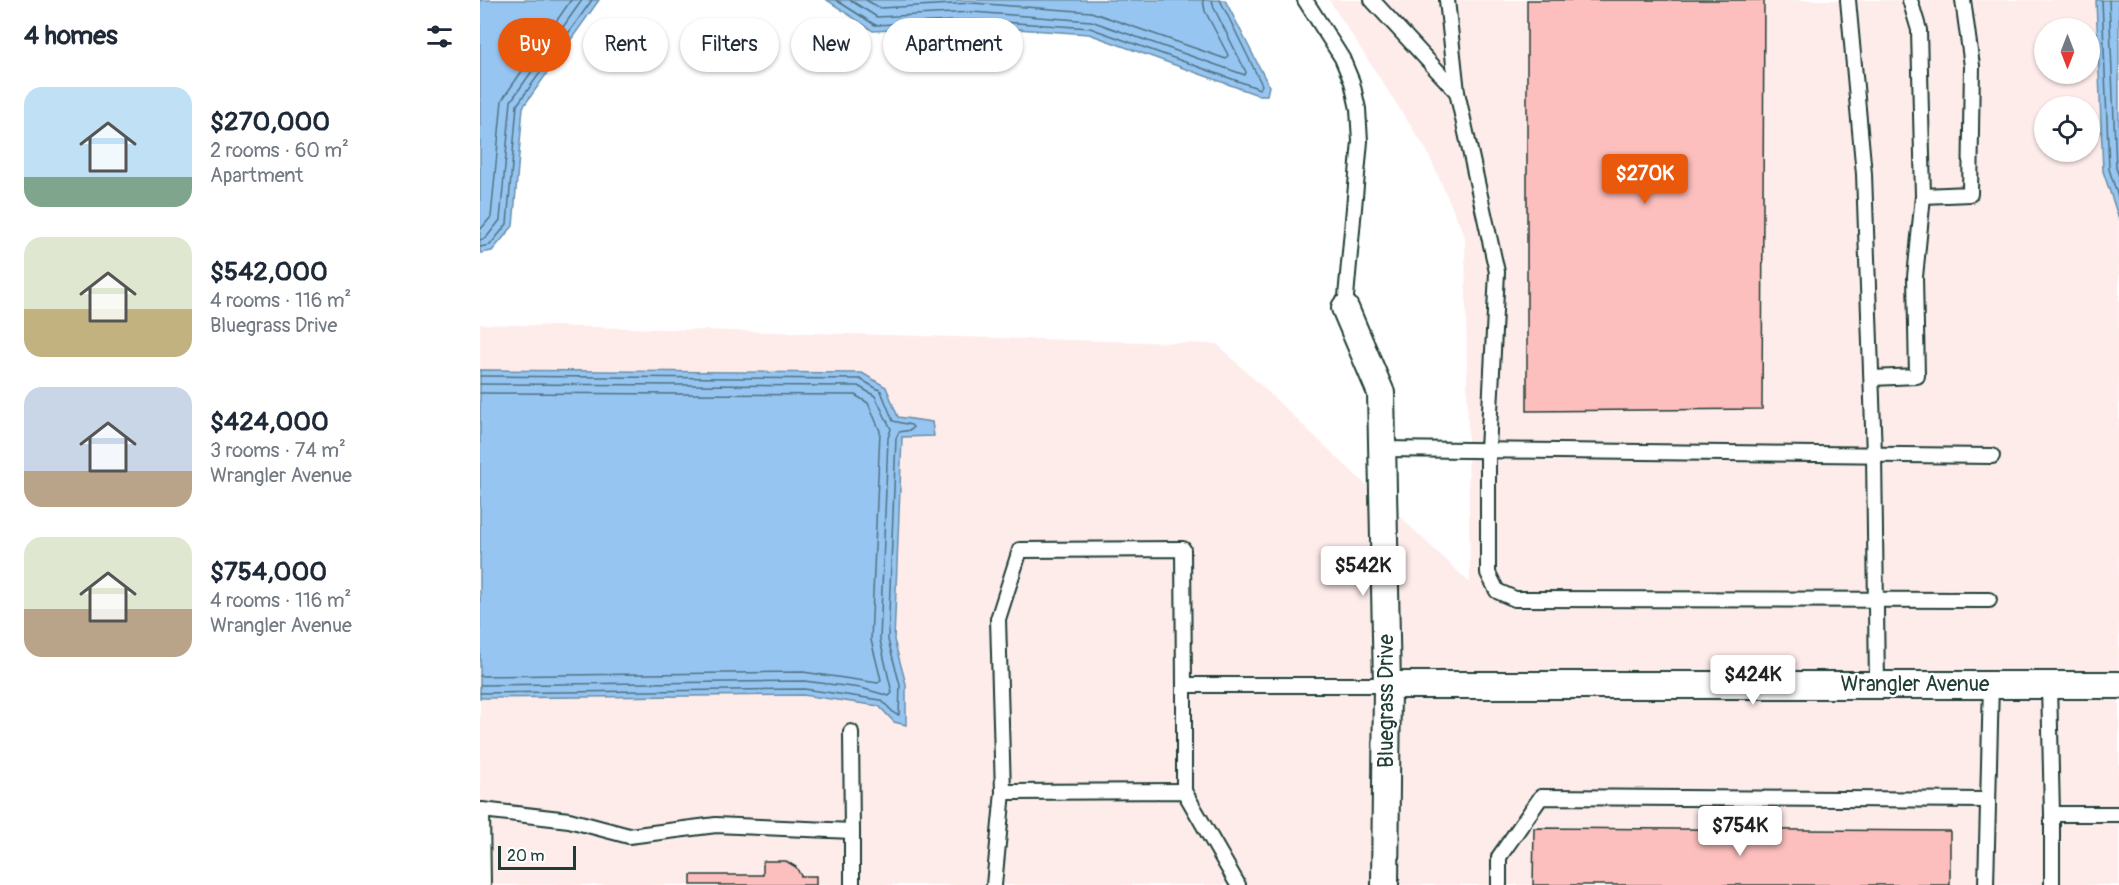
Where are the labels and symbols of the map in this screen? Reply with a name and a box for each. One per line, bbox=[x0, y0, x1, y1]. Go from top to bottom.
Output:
north arrow bbox=[2034, 18, 2100, 84]
pin: $270K bbox=[1603, 154, 1687, 205]
pin: $542K bbox=[1321, 546, 1405, 597]
street label: Bluegrass Drive bbox=[1373, 633, 1400, 768]
pin: $424K bbox=[1711, 655, 1795, 706]
street label: Wrangler Avenue bbox=[1841, 671, 1990, 698]
pin: $754K bbox=[1698, 806, 1782, 857]
scale bar bbox=[498, 843, 576, 870]

